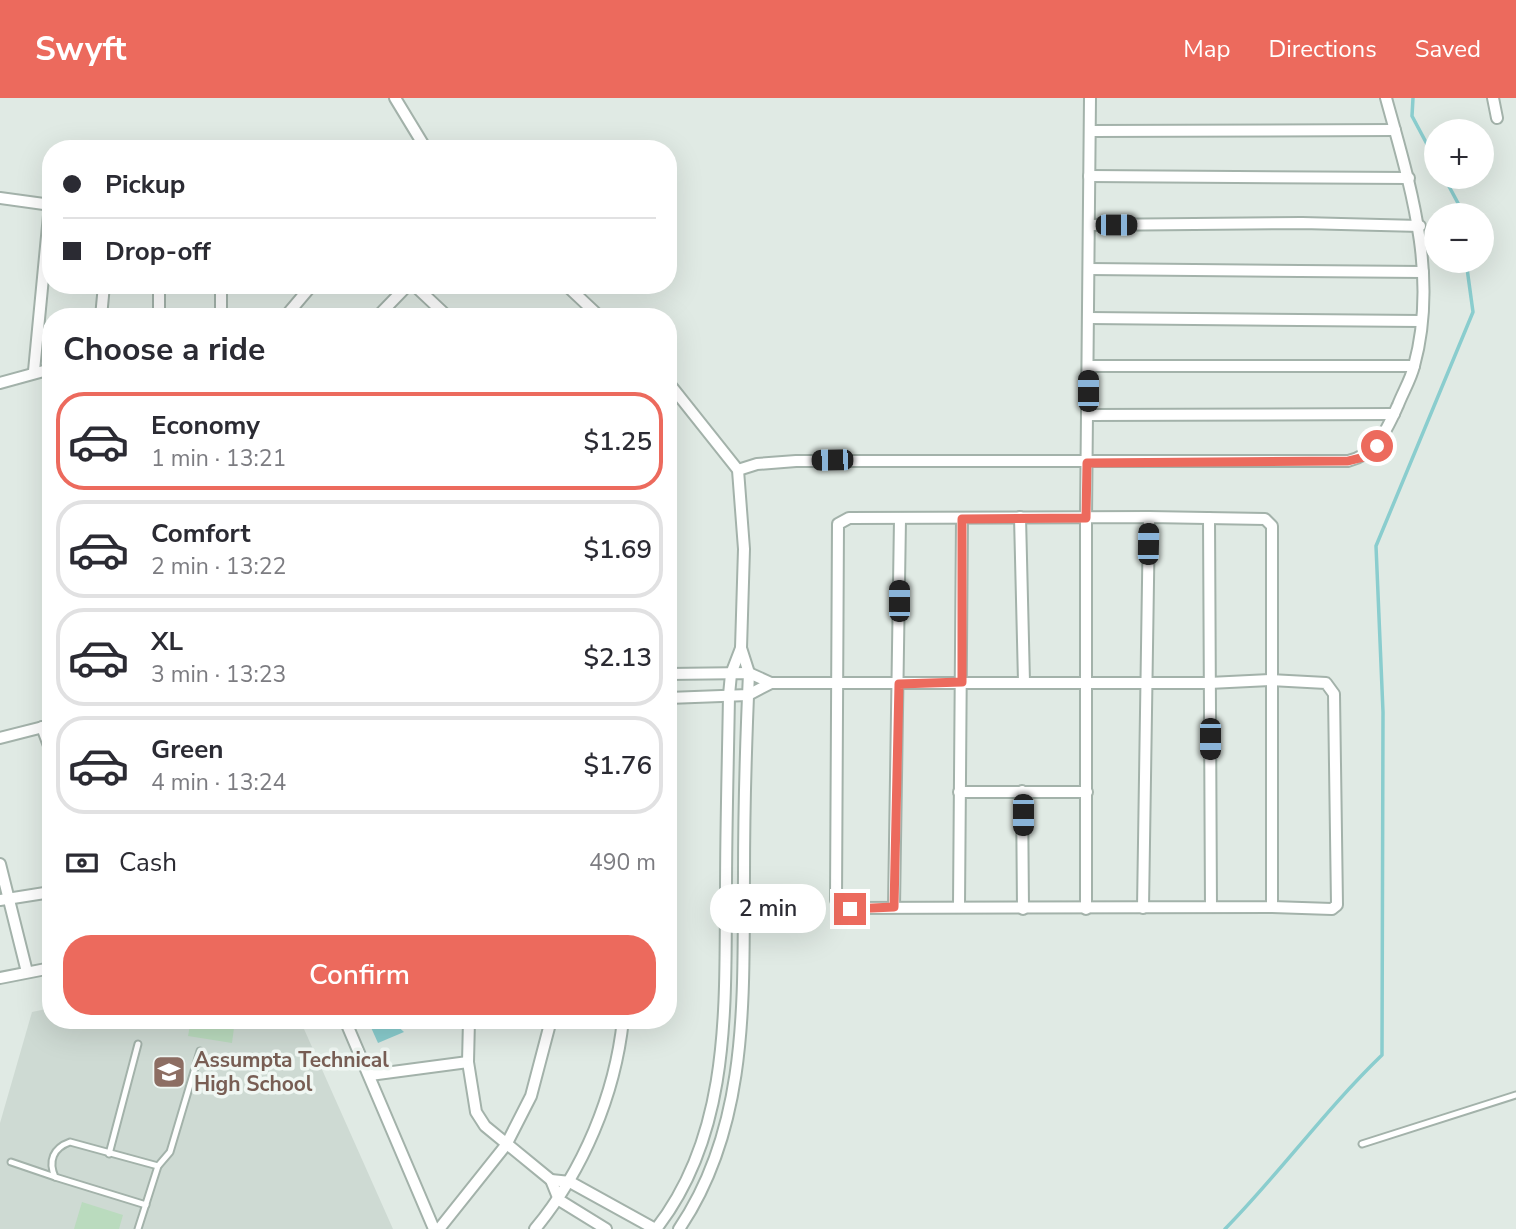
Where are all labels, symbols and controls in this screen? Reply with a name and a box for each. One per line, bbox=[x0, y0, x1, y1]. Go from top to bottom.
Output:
text: Swyft bbox=[35, 27, 126, 72]
text: Map bbox=[1183, 33, 1230, 65]
text: Directions bbox=[1268, 33, 1377, 65]
text: Saved bbox=[1415, 33, 1481, 65]
map controls bbox=[1424, 119, 1494, 273]
button: + bbox=[1424, 119, 1494, 189]
text: Pickup bbox=[105, 167, 185, 202]
button: − bbox=[1424, 203, 1494, 273]
car bbox=[1096, 215, 1138, 236]
text: Drop-off bbox=[105, 234, 211, 269]
text: Choose a ride bbox=[63, 328, 265, 371]
car bbox=[1078, 370, 1099, 412]
text: Economy bbox=[151, 408, 260, 443]
icon: car bbox=[67, 410, 130, 473]
text: $1.25 bbox=[583, 424, 652, 459]
route start bbox=[1361, 430, 1393, 462]
text: 1 min · 13:21 bbox=[151, 443, 286, 474]
car bbox=[811, 449, 854, 471]
text: Comfort bbox=[151, 516, 251, 551]
icon: car bbox=[67, 518, 130, 581]
car bbox=[1138, 523, 1159, 565]
text: $1.69 bbox=[583, 532, 652, 567]
text: 2 min · 13:22 bbox=[151, 551, 286, 582]
car bbox=[889, 580, 910, 622]
text: XL bbox=[151, 624, 183, 659]
icon: car bbox=[67, 626, 130, 689]
text: $2.13 bbox=[583, 640, 652, 675]
text: 3 min · 13:23 bbox=[151, 659, 286, 690]
car bbox=[1200, 718, 1221, 760]
text: Green bbox=[151, 732, 224, 767]
icon: car bbox=[67, 734, 130, 797]
text: $1.76 bbox=[583, 748, 652, 783]
text: 4 min · 13:24 bbox=[151, 767, 286, 798]
car bbox=[1013, 794, 1034, 836]
icon: cash bbox=[63, 844, 101, 882]
text: Cash bbox=[119, 845, 177, 880]
text: 490 m bbox=[589, 847, 656, 878]
callout: 2 min bbox=[710, 884, 826, 934]
text: 2 min bbox=[739, 893, 797, 924]
route end bbox=[834, 893, 866, 925]
button: Confirm bbox=[63, 935, 656, 1015]
place label: Assumpta Technical High School bbox=[194, 1046, 389, 1098]
school or university icon: Assumpta Technical High School bbox=[150, 1053, 188, 1091]

